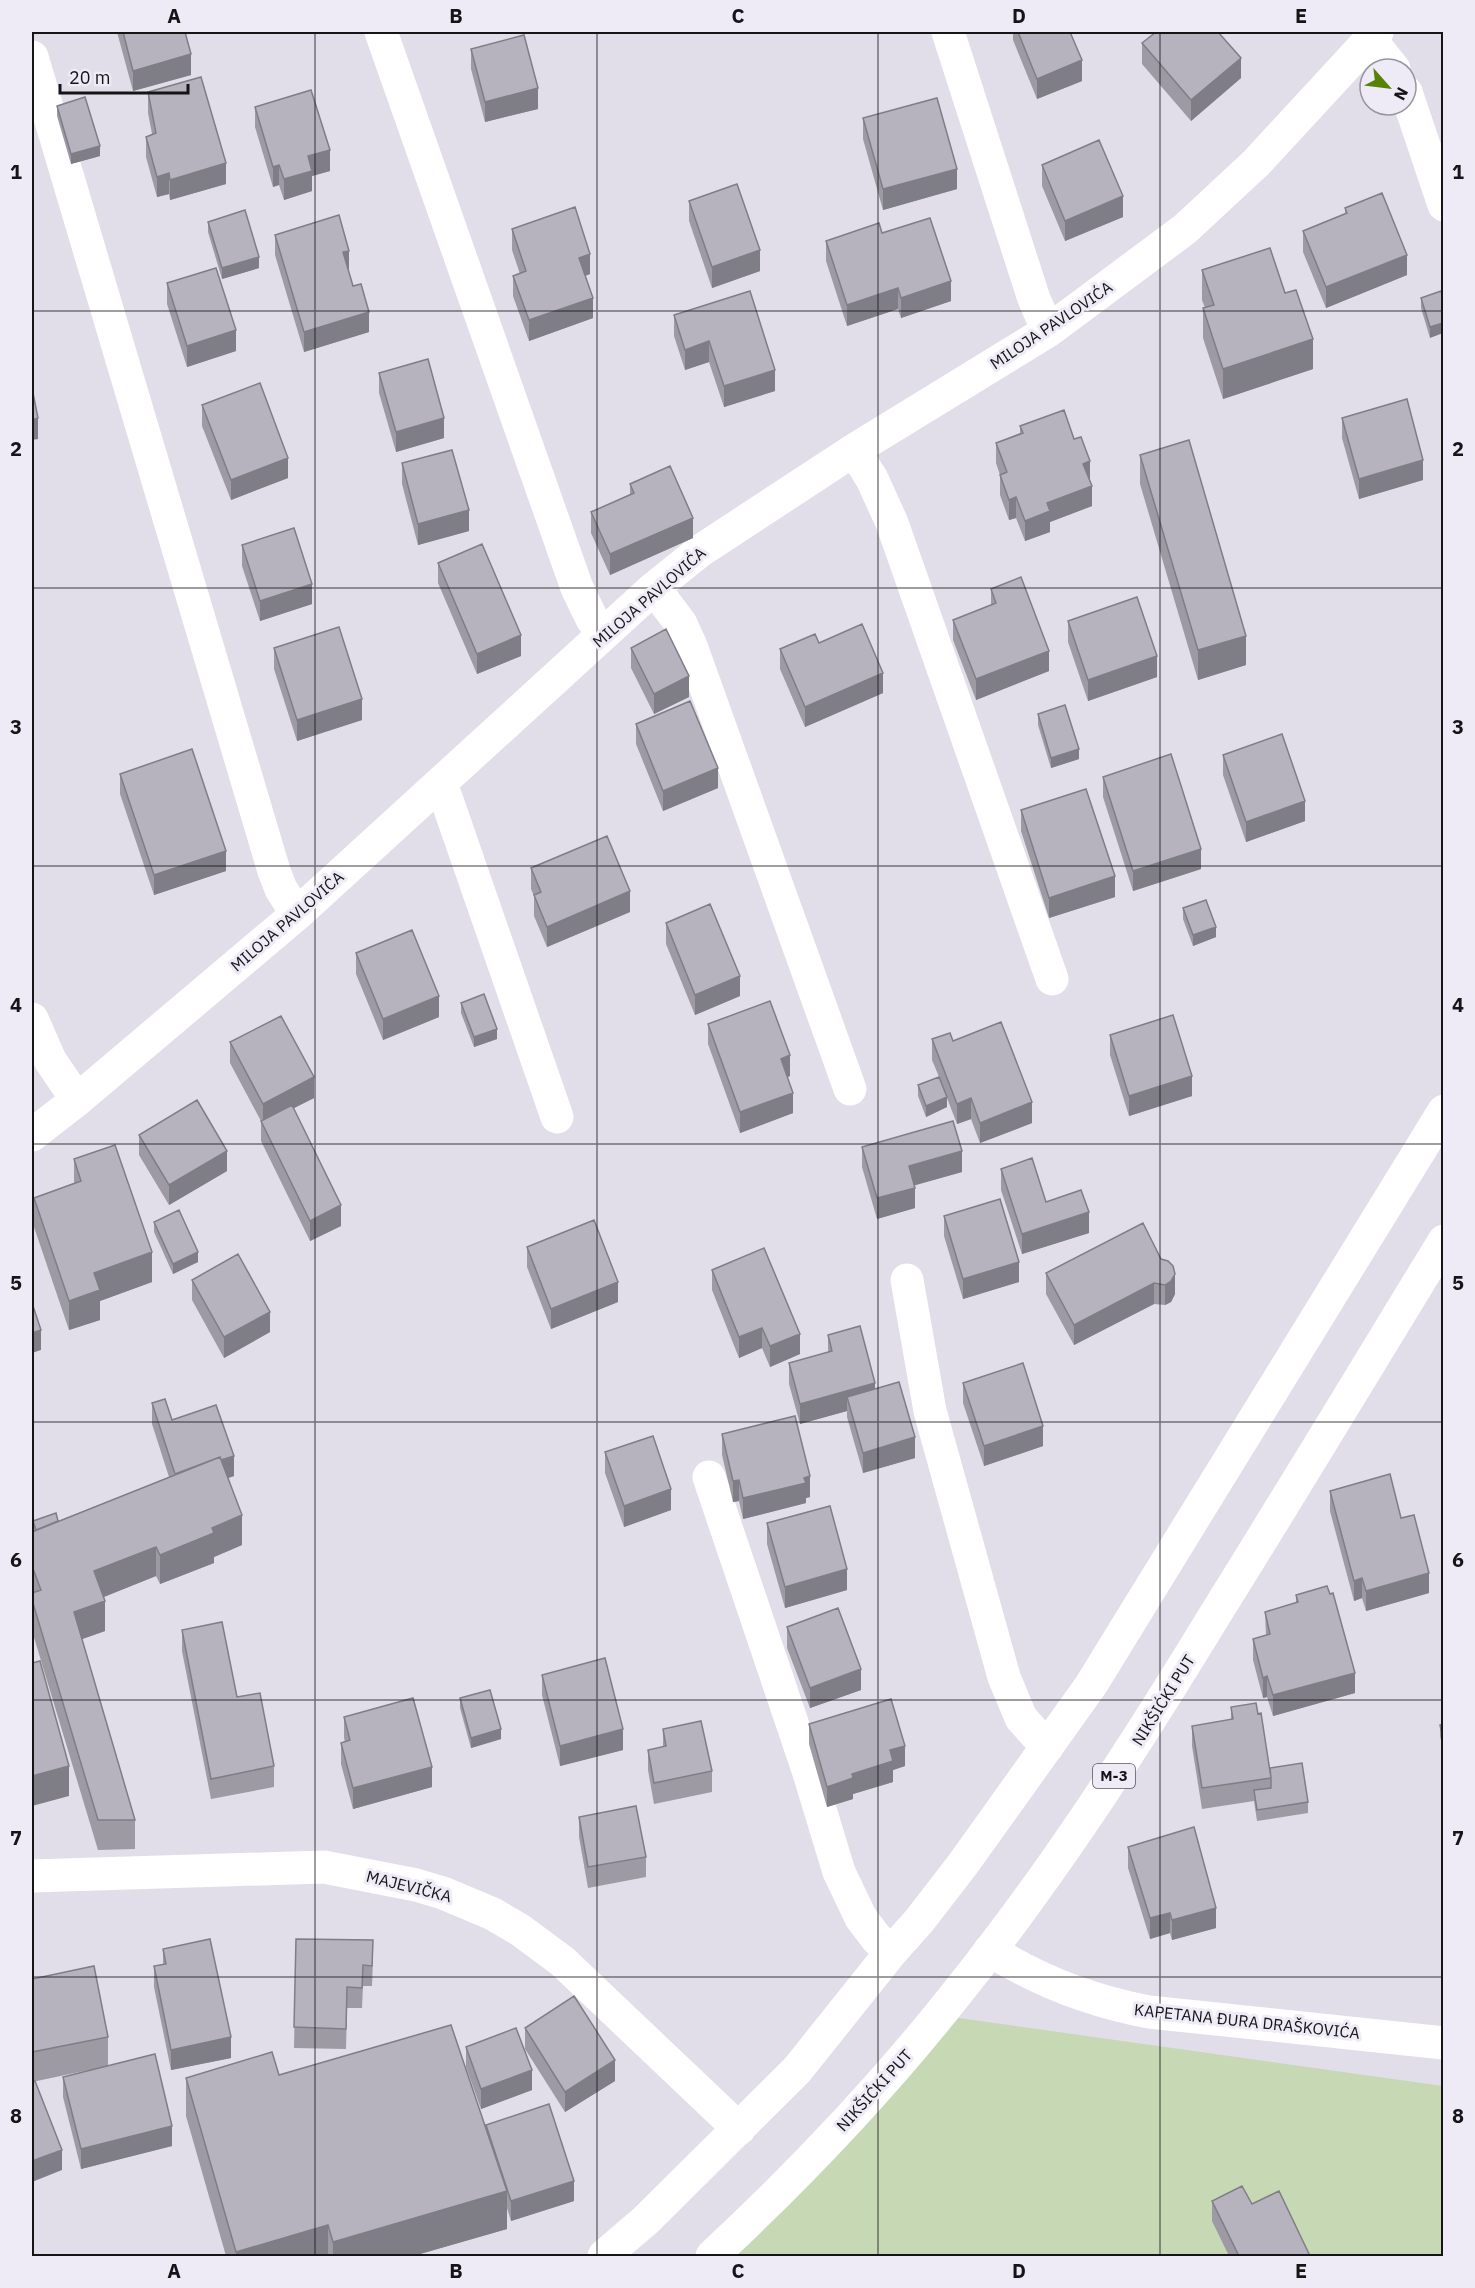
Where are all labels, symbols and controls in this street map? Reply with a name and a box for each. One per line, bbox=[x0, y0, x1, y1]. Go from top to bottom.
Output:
text: A bbox=[167, 2, 181, 29]
text: B bbox=[449, 2, 463, 29]
text: C bbox=[731, 2, 745, 29]
text: D bbox=[1012, 2, 1026, 29]
text: E bbox=[1295, 2, 1307, 29]
scale bar bbox=[60, 57, 188, 95]
north arrow bbox=[1358, 57, 1418, 117]
text: 20 m bbox=[69, 66, 111, 89]
text: N bbox=[1390, 84, 1413, 104]
text: 1 bbox=[10, 158, 22, 185]
text: 1 bbox=[1452, 158, 1464, 185]
street label: MILOJA PAVLOVIĆA bbox=[985, 276, 1116, 373]
text: 2 bbox=[10, 435, 22, 462]
text: 2 bbox=[1452, 435, 1464, 462]
street label: MILOJA PAVLOVIĆA bbox=[588, 542, 710, 652]
text: 3 bbox=[10, 713, 22, 740]
text: 3 bbox=[1452, 713, 1464, 740]
street label: MILOJA PAVLOVIĆA bbox=[226, 866, 348, 976]
text: 4 bbox=[10, 991, 22, 1018]
text: 4 bbox=[1452, 991, 1464, 1018]
text: 5 bbox=[10, 1269, 22, 1296]
text: 5 bbox=[1452, 1269, 1464, 1296]
text: 6 bbox=[10, 1546, 22, 1573]
text: 6 bbox=[1452, 1546, 1464, 1573]
street label: NIKŠIĆKI PUT bbox=[1126, 1650, 1199, 1749]
road number: M-3 bbox=[1093, 1764, 1135, 1788]
text: 7 bbox=[10, 1824, 22, 1851]
text: 7 bbox=[1452, 1824, 1464, 1851]
street label: MAJEVIČKA bbox=[364, 1865, 454, 1906]
street label: KAPETANA ĐURA DRAŠKOVIĆA bbox=[1133, 1998, 1361, 2043]
street label: NIKŠIĆKI PUT bbox=[831, 2044, 916, 2135]
text: 8 bbox=[10, 2102, 22, 2129]
text: 8 bbox=[1452, 2102, 1464, 2129]
text: A bbox=[167, 2257, 181, 2284]
text: B bbox=[449, 2257, 463, 2284]
text: C bbox=[731, 2257, 745, 2284]
text: D bbox=[1012, 2257, 1026, 2284]
text: E bbox=[1295, 2257, 1307, 2284]

